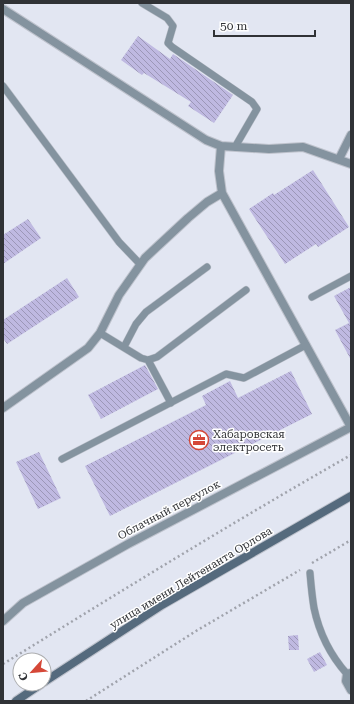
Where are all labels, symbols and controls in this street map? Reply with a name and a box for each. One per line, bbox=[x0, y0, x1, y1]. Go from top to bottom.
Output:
scale bar bbox=[214, 12, 315, 38]
text: 50 m bbox=[220, 19, 247, 33]
place label: Хабаровская электросеть bbox=[213, 428, 285, 454]
office icon: Хабаровская электросеть bbox=[188, 429, 210, 451]
street label: Облачный переулок bbox=[115, 477, 223, 543]
street label: улица имени Лейтенанта Орлова bbox=[107, 524, 275, 632]
north arrow bbox=[12, 652, 52, 692]
text: С bbox=[16, 670, 31, 683]

